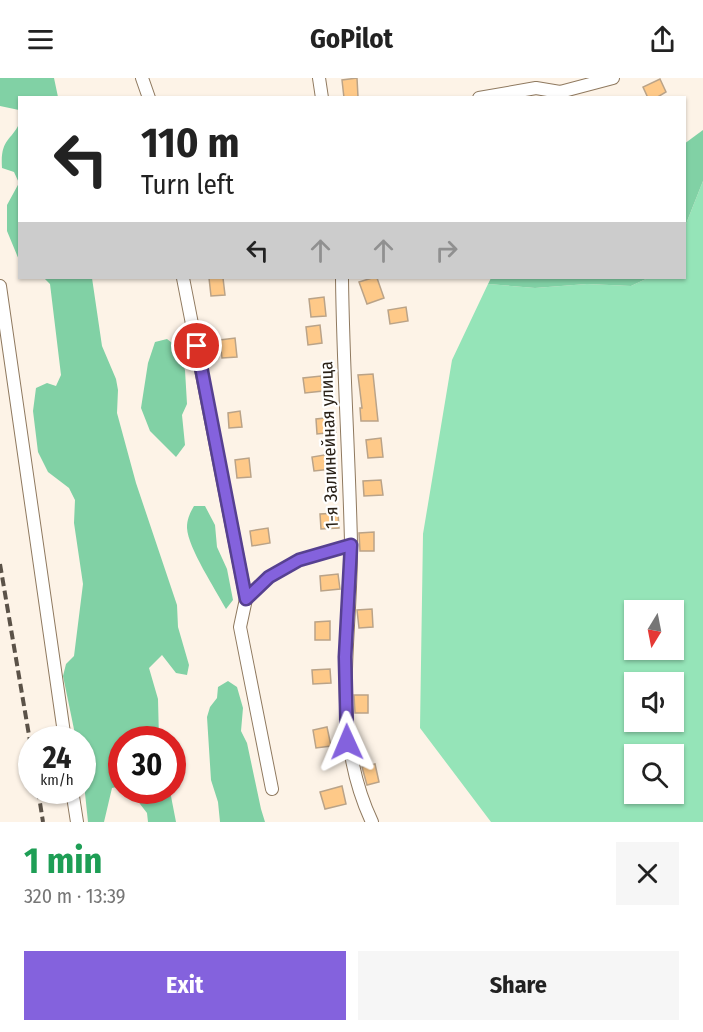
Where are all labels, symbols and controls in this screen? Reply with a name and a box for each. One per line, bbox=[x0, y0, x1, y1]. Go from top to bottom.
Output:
icon: menu bbox=[24, 23, 57, 56]
text: GoPilot bbox=[310, 23, 393, 55]
icon: share bbox=[646, 23, 679, 56]
text: 110 m bbox=[141, 118, 240, 168]
icon: left bbox=[42, 120, 120, 198]
text: Turn left bbox=[141, 169, 234, 201]
icon: left bbox=[241, 234, 274, 267]
icon: ahead bbox=[304, 234, 337, 267]
icon: ahead bbox=[367, 234, 400, 267]
icon: right bbox=[430, 234, 463, 267]
pin bbox=[171, 320, 222, 371]
icon: arrive bbox=[180, 329, 213, 362]
street label: 1-я Залинейная улица bbox=[315, 361, 343, 529]
north arrow bbox=[624, 600, 684, 660]
map controls bbox=[624, 600, 684, 804]
button: sound bbox=[624, 672, 684, 732]
position arrow bbox=[315, 710, 379, 774]
speed limit sign: 30 bbox=[108, 726, 186, 804]
text: 24 bbox=[43, 740, 71, 776]
button: search bbox=[624, 744, 684, 804]
text: km/h bbox=[40, 771, 74, 789]
text: 1 min bbox=[24, 839, 102, 883]
button: close bbox=[616, 842, 679, 905]
text: 320 m · 13:39 bbox=[24, 884, 126, 908]
button: Exit bbox=[24, 951, 346, 1020]
button: Share bbox=[358, 951, 679, 1020]

